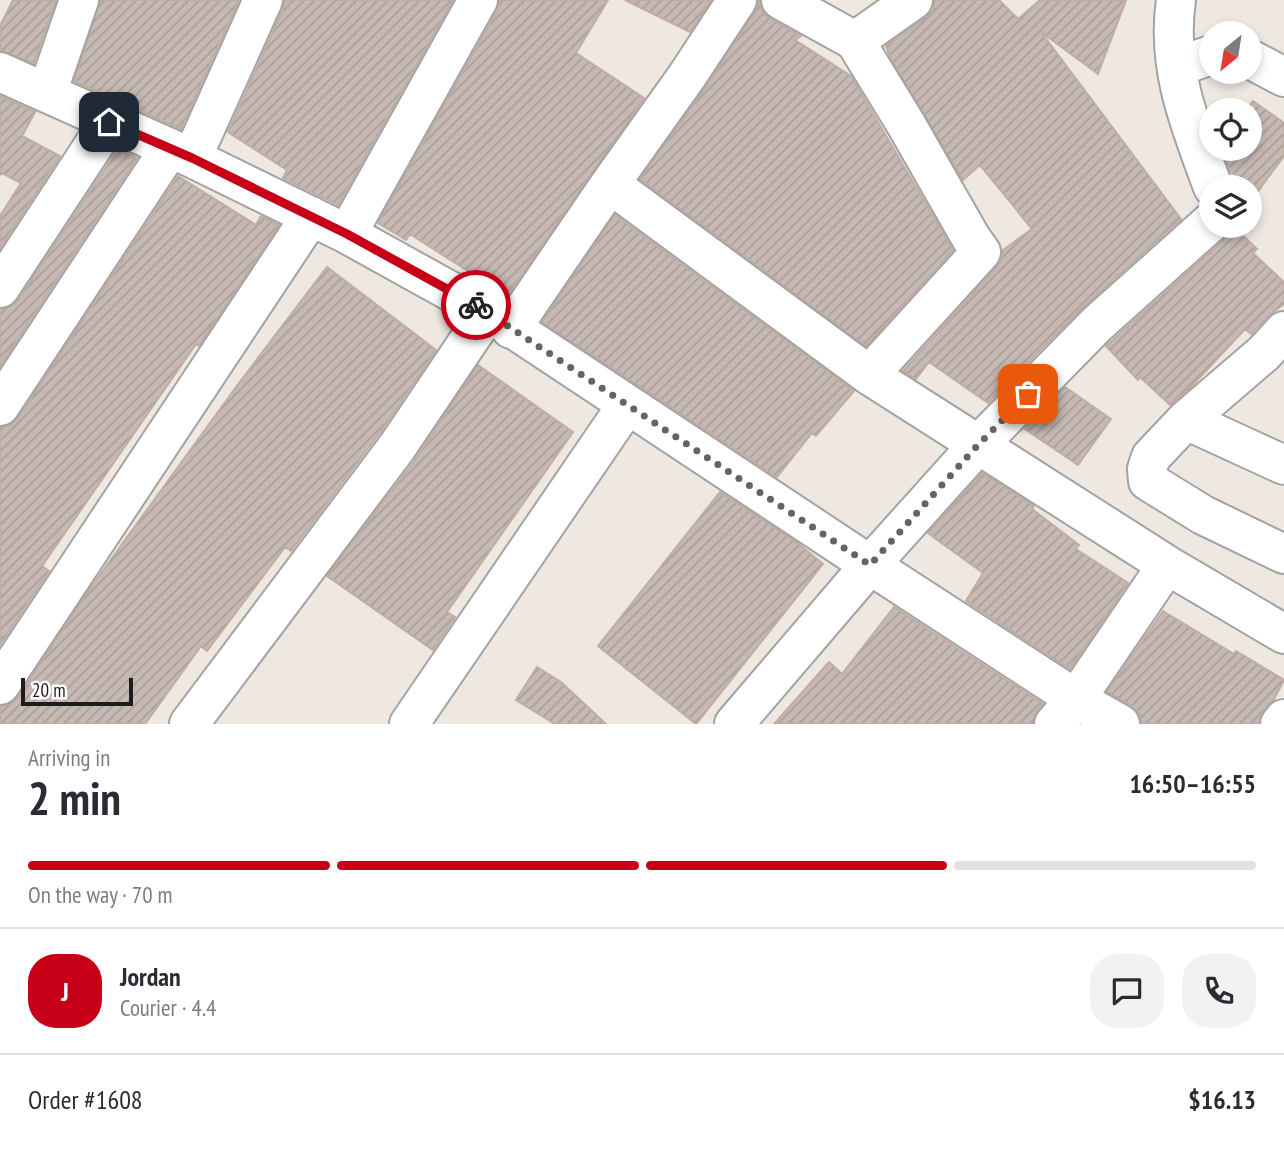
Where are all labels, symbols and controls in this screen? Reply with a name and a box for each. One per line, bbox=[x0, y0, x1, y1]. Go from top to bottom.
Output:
north arrow bbox=[1199, 21, 1262, 84]
map controls bbox=[1199, 21, 1262, 238]
pin bbox=[79, 92, 139, 152]
button: locate bbox=[1199, 98, 1262, 161]
icon: home bbox=[90, 103, 128, 141]
button: layers bbox=[1199, 175, 1262, 238]
courier bbox=[441, 270, 511, 340]
icon: bike bbox=[457, 286, 495, 324]
pin bbox=[998, 364, 1058, 424]
icon: bag bbox=[1009, 375, 1047, 413]
scale bar bbox=[21, 675, 133, 707]
text: 20 m bbox=[32, 678, 66, 702]
text: Arriving in bbox=[28, 743, 110, 772]
text: 16:50–16:55 bbox=[1129, 767, 1256, 800]
text: 2 min bbox=[28, 768, 121, 828]
text: On the way · 70 m bbox=[28, 880, 172, 909]
button: chat bbox=[1090, 954, 1164, 1028]
button: phone bbox=[1182, 954, 1256, 1028]
text: Jordan bbox=[120, 960, 181, 993]
text: J bbox=[61, 975, 69, 1008]
text: Courier · 4.4 bbox=[120, 993, 216, 1022]
text: Order #1608 bbox=[28, 1083, 143, 1116]
text: $16.13 bbox=[1188, 1083, 1256, 1116]

